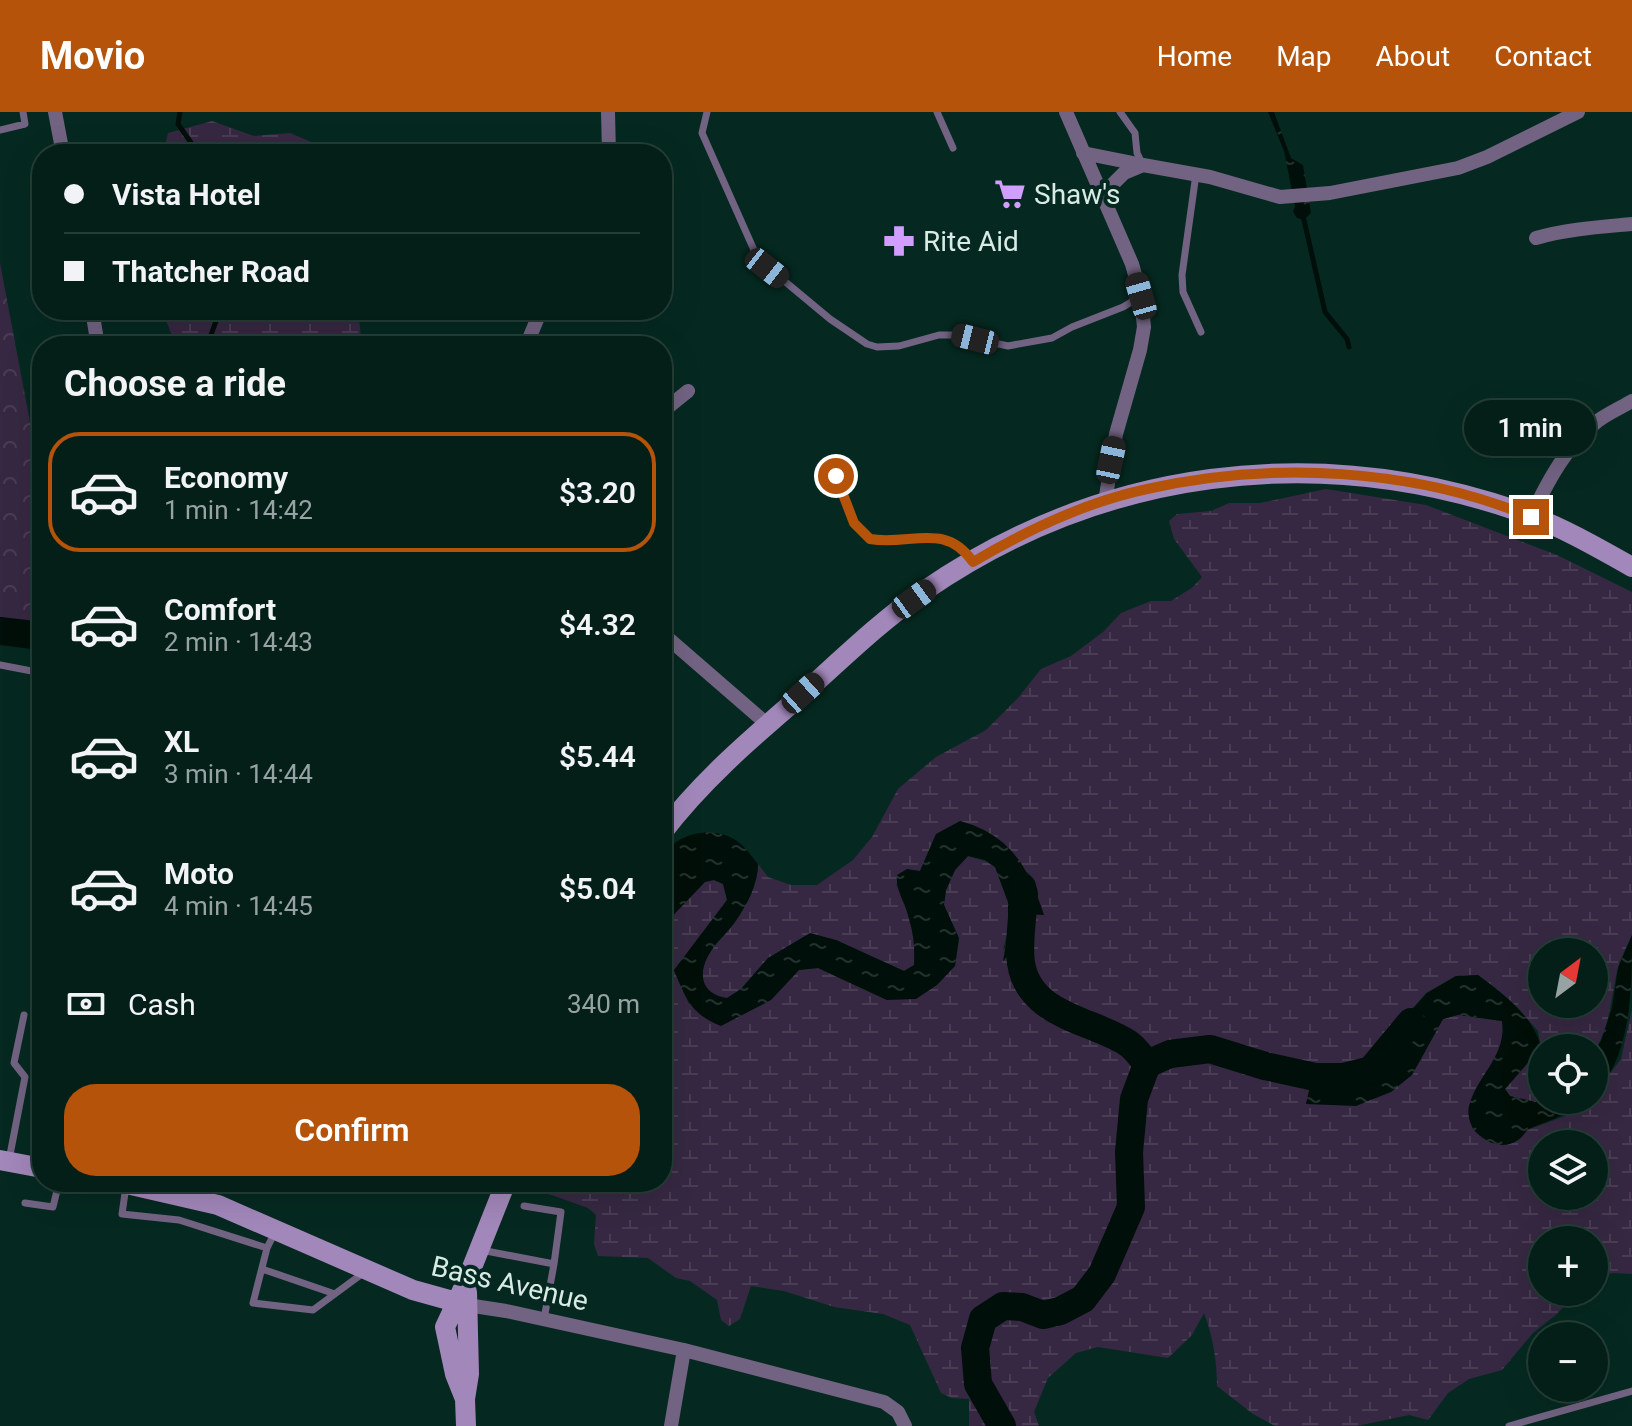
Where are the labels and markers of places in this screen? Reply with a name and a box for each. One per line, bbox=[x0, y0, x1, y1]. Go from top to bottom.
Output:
supermarket icon: Shaw's bbox=[993, 177, 1027, 211]
place label: Shaw's bbox=[1034, 178, 1121, 211]
pharmacy icon: Rite Aid bbox=[882, 224, 916, 258]
place label: Rite Aid bbox=[923, 225, 1019, 258]

